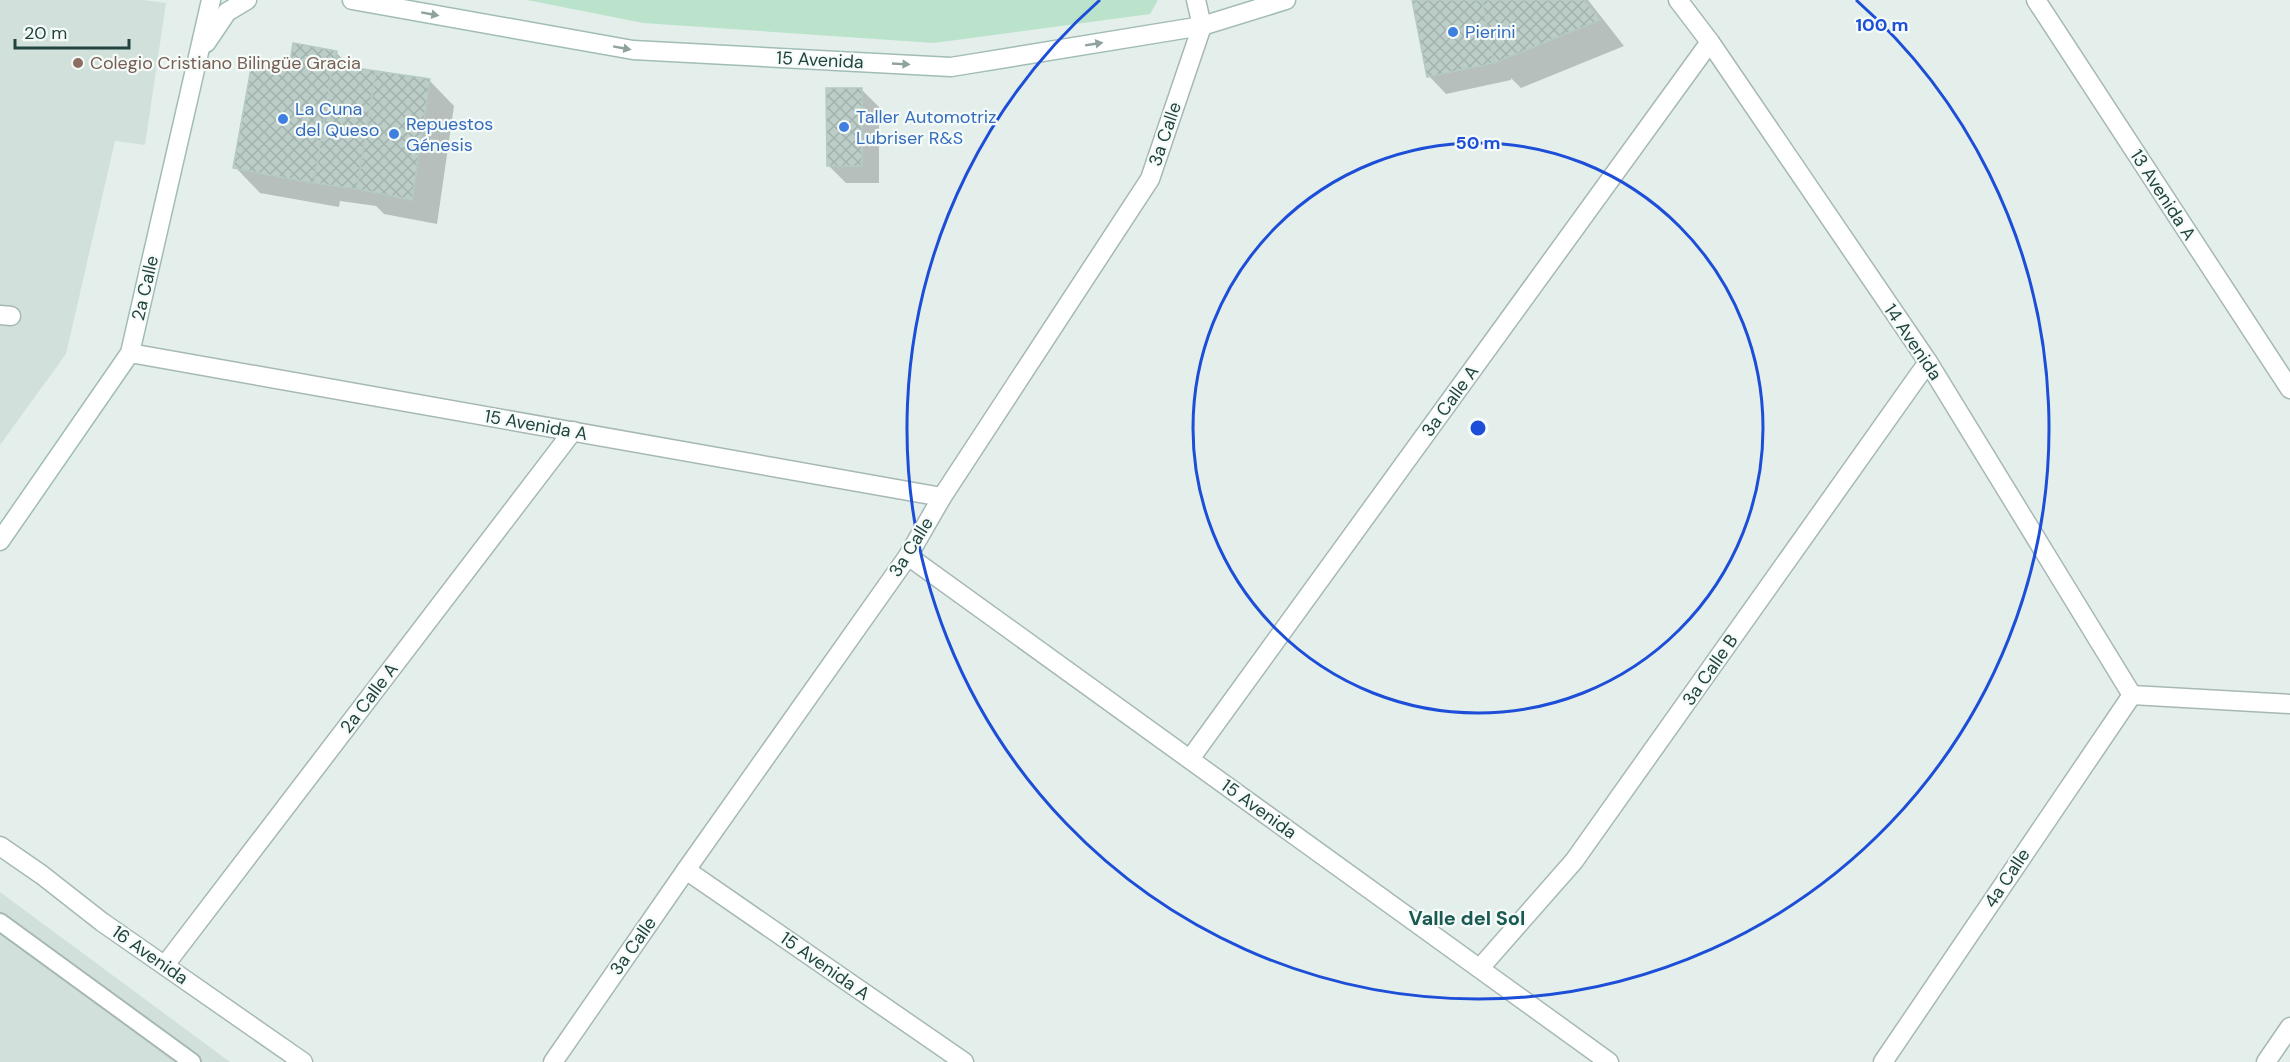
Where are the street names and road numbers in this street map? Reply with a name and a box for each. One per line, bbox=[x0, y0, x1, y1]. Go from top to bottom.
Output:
street label: 15 Avenida bbox=[776, 46, 864, 74]
street label: 3a Calle bbox=[1143, 99, 1187, 169]
street label: 13 Avenida A bbox=[2125, 145, 2201, 245]
street label: 2a Calle bbox=[126, 253, 164, 323]
street label: 14 Avenida bbox=[1879, 299, 1947, 385]
street label: 3a Calle A bbox=[1416, 360, 1484, 442]
street label: 15 Avenida A bbox=[483, 404, 589, 446]
street label: 3a Calle bbox=[883, 513, 939, 581]
street label: 3a Calle B bbox=[1677, 629, 1743, 710]
street label: 2a Calle A bbox=[335, 658, 403, 738]
street label: 15 Avenida bbox=[1217, 774, 1301, 844]
street label: 4a Calle bbox=[1978, 844, 2036, 912]
street label: 3a Calle bbox=[604, 912, 662, 980]
street label: 16 Avenida bbox=[107, 920, 193, 990]
street label: 15 Avenida A bbox=[775, 926, 875, 1006]

